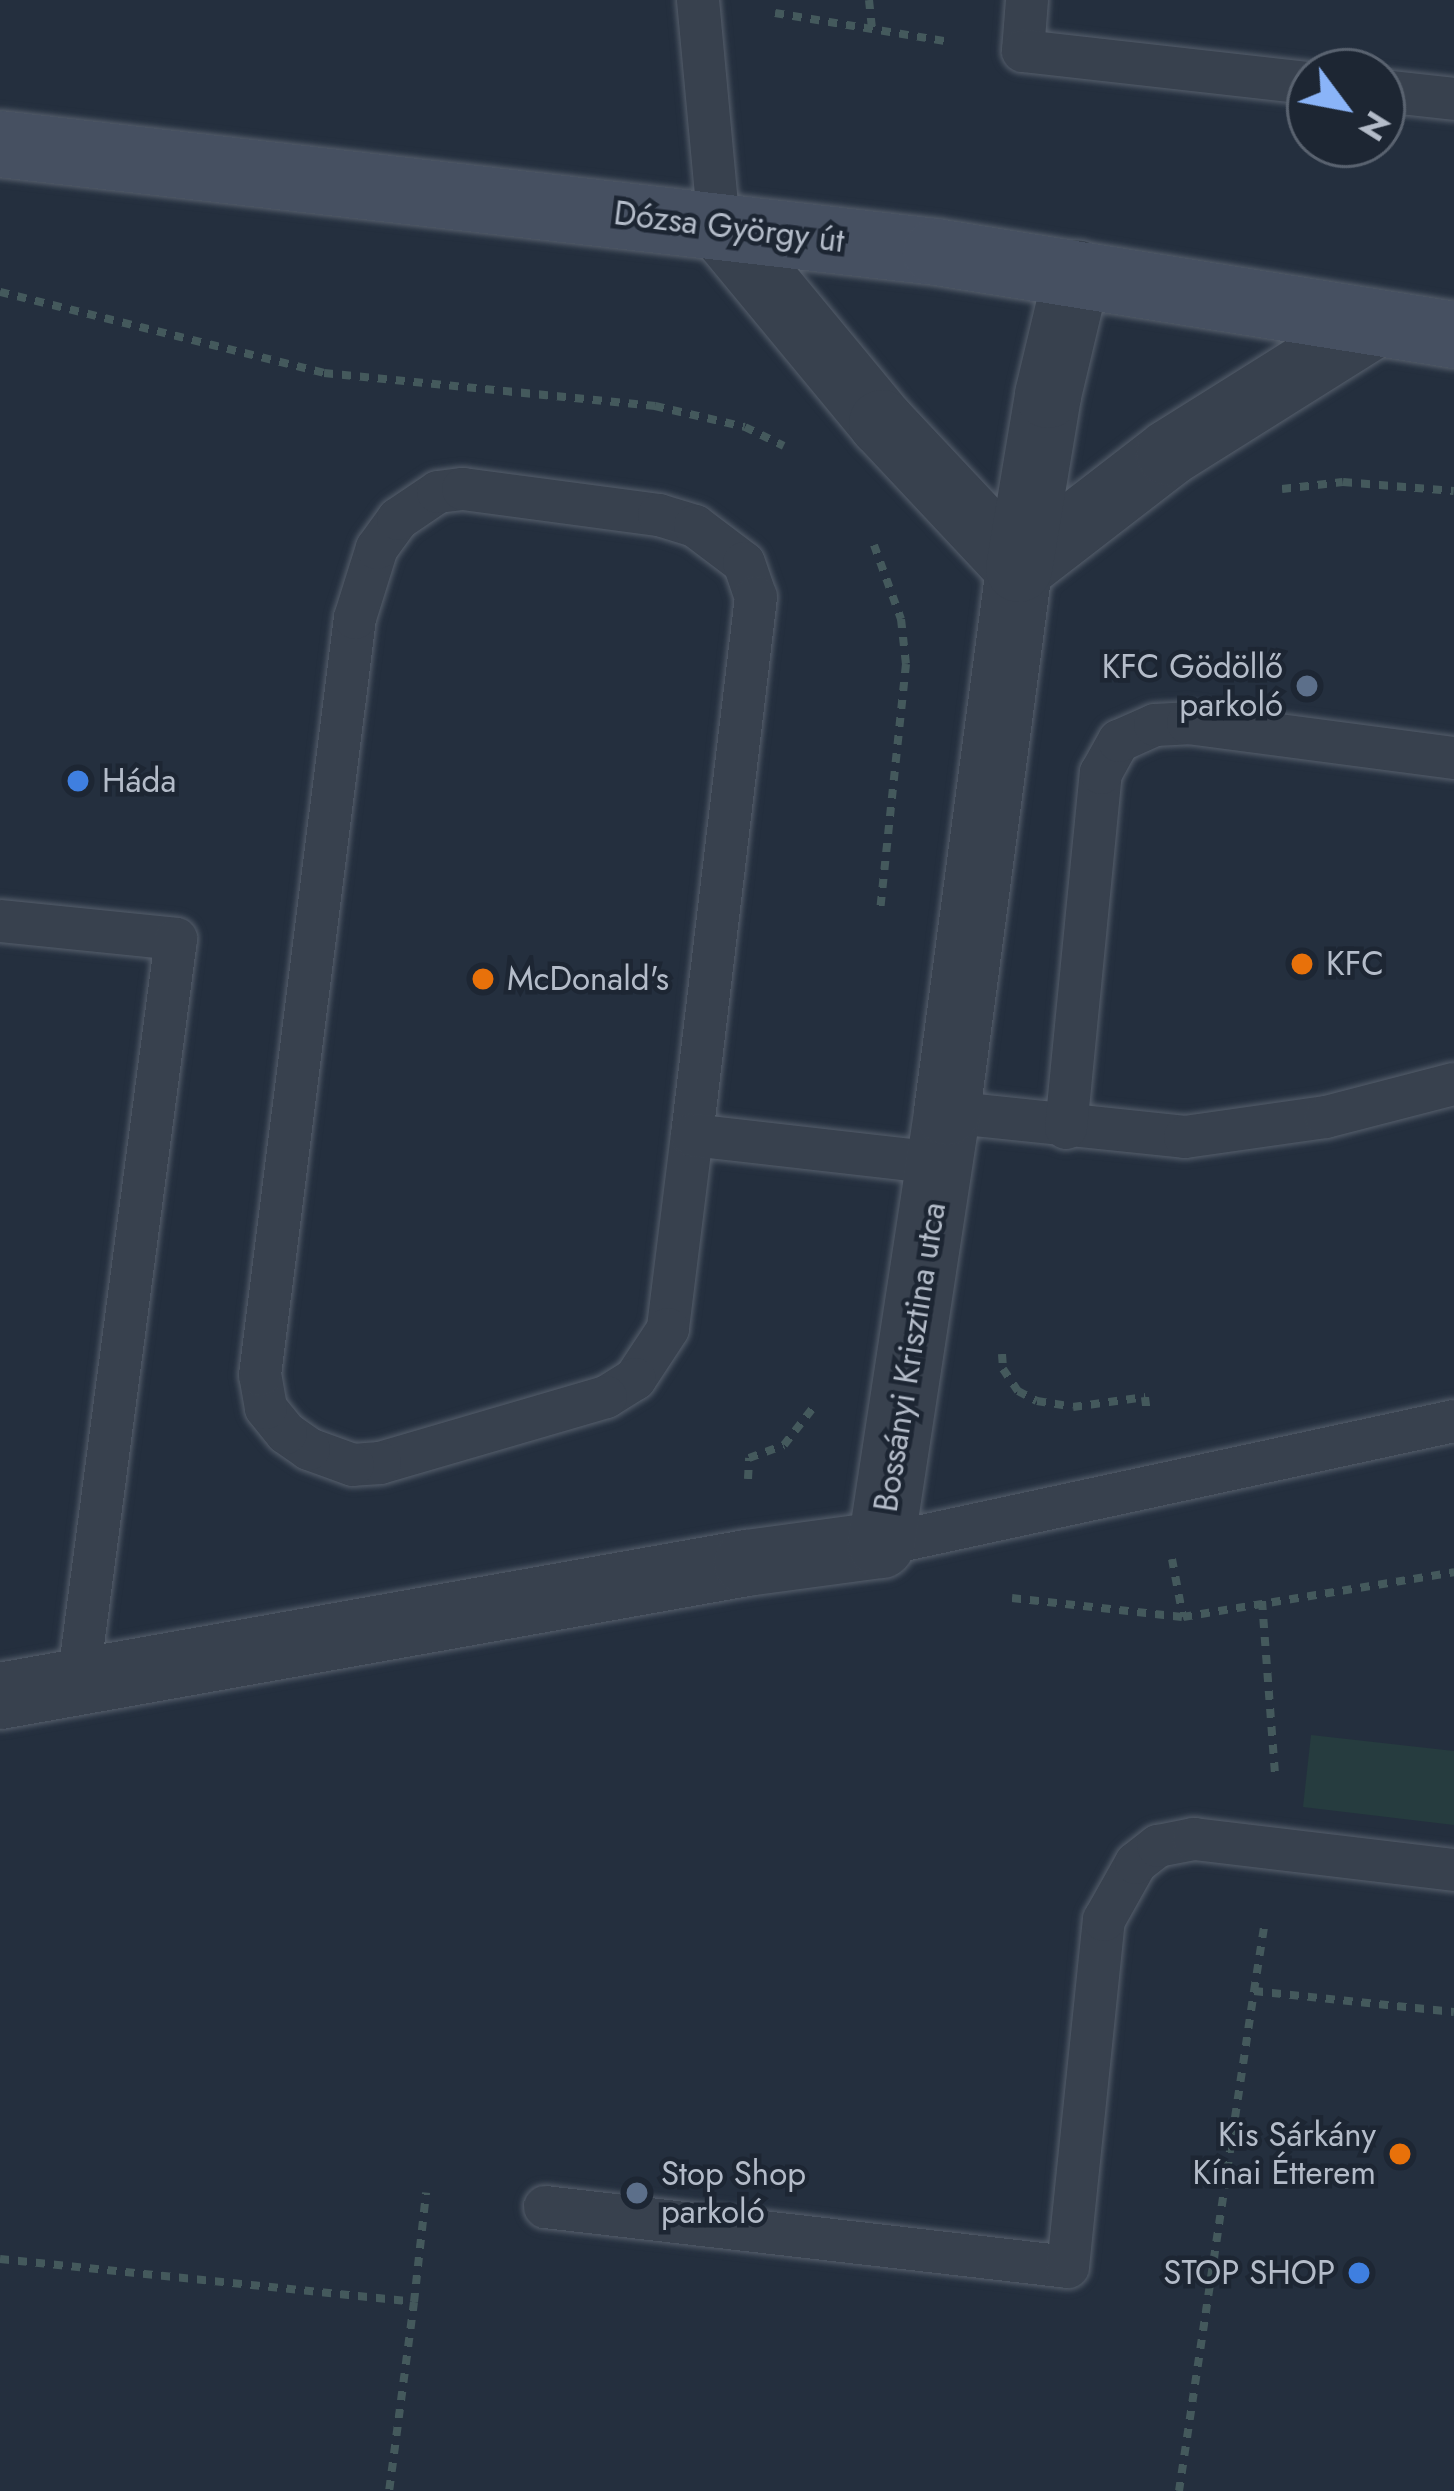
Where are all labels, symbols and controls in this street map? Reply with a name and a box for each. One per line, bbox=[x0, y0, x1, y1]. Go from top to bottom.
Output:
north arrow bbox=[1286, 48, 1406, 168]
text: N bbox=[1348, 102, 1401, 149]
street label: Dózsa György út bbox=[612, 193, 846, 261]
place label: KFC Gödöllő parkoló bbox=[1102, 647, 1283, 725]
marker: KFC Gödöllő parkoló bbox=[1294, 673, 1320, 699]
place label: Háda bbox=[102, 761, 176, 801]
marker: Háda bbox=[65, 768, 91, 794]
place label: KFC bbox=[1326, 944, 1384, 984]
marker: KFC bbox=[1289, 951, 1315, 977]
place label: McDonald's bbox=[507, 959, 669, 999]
marker: McDonald's bbox=[470, 966, 496, 992]
street label: Bossányi Krisztina utca bbox=[866, 1199, 954, 1515]
place label: Kis Sárkány Kínai Étterem bbox=[1193, 2115, 1376, 2193]
marker: Kis Sárkány Kínai Étterem bbox=[1387, 2141, 1413, 2167]
place label: Stop Shop parkoló bbox=[661, 2154, 806, 2232]
marker: Stop Shop parkoló bbox=[624, 2180, 650, 2206]
place label: STOP SHOP bbox=[1163, 2253, 1335, 2293]
marker: STOP SHOP bbox=[1346, 2260, 1372, 2286]

